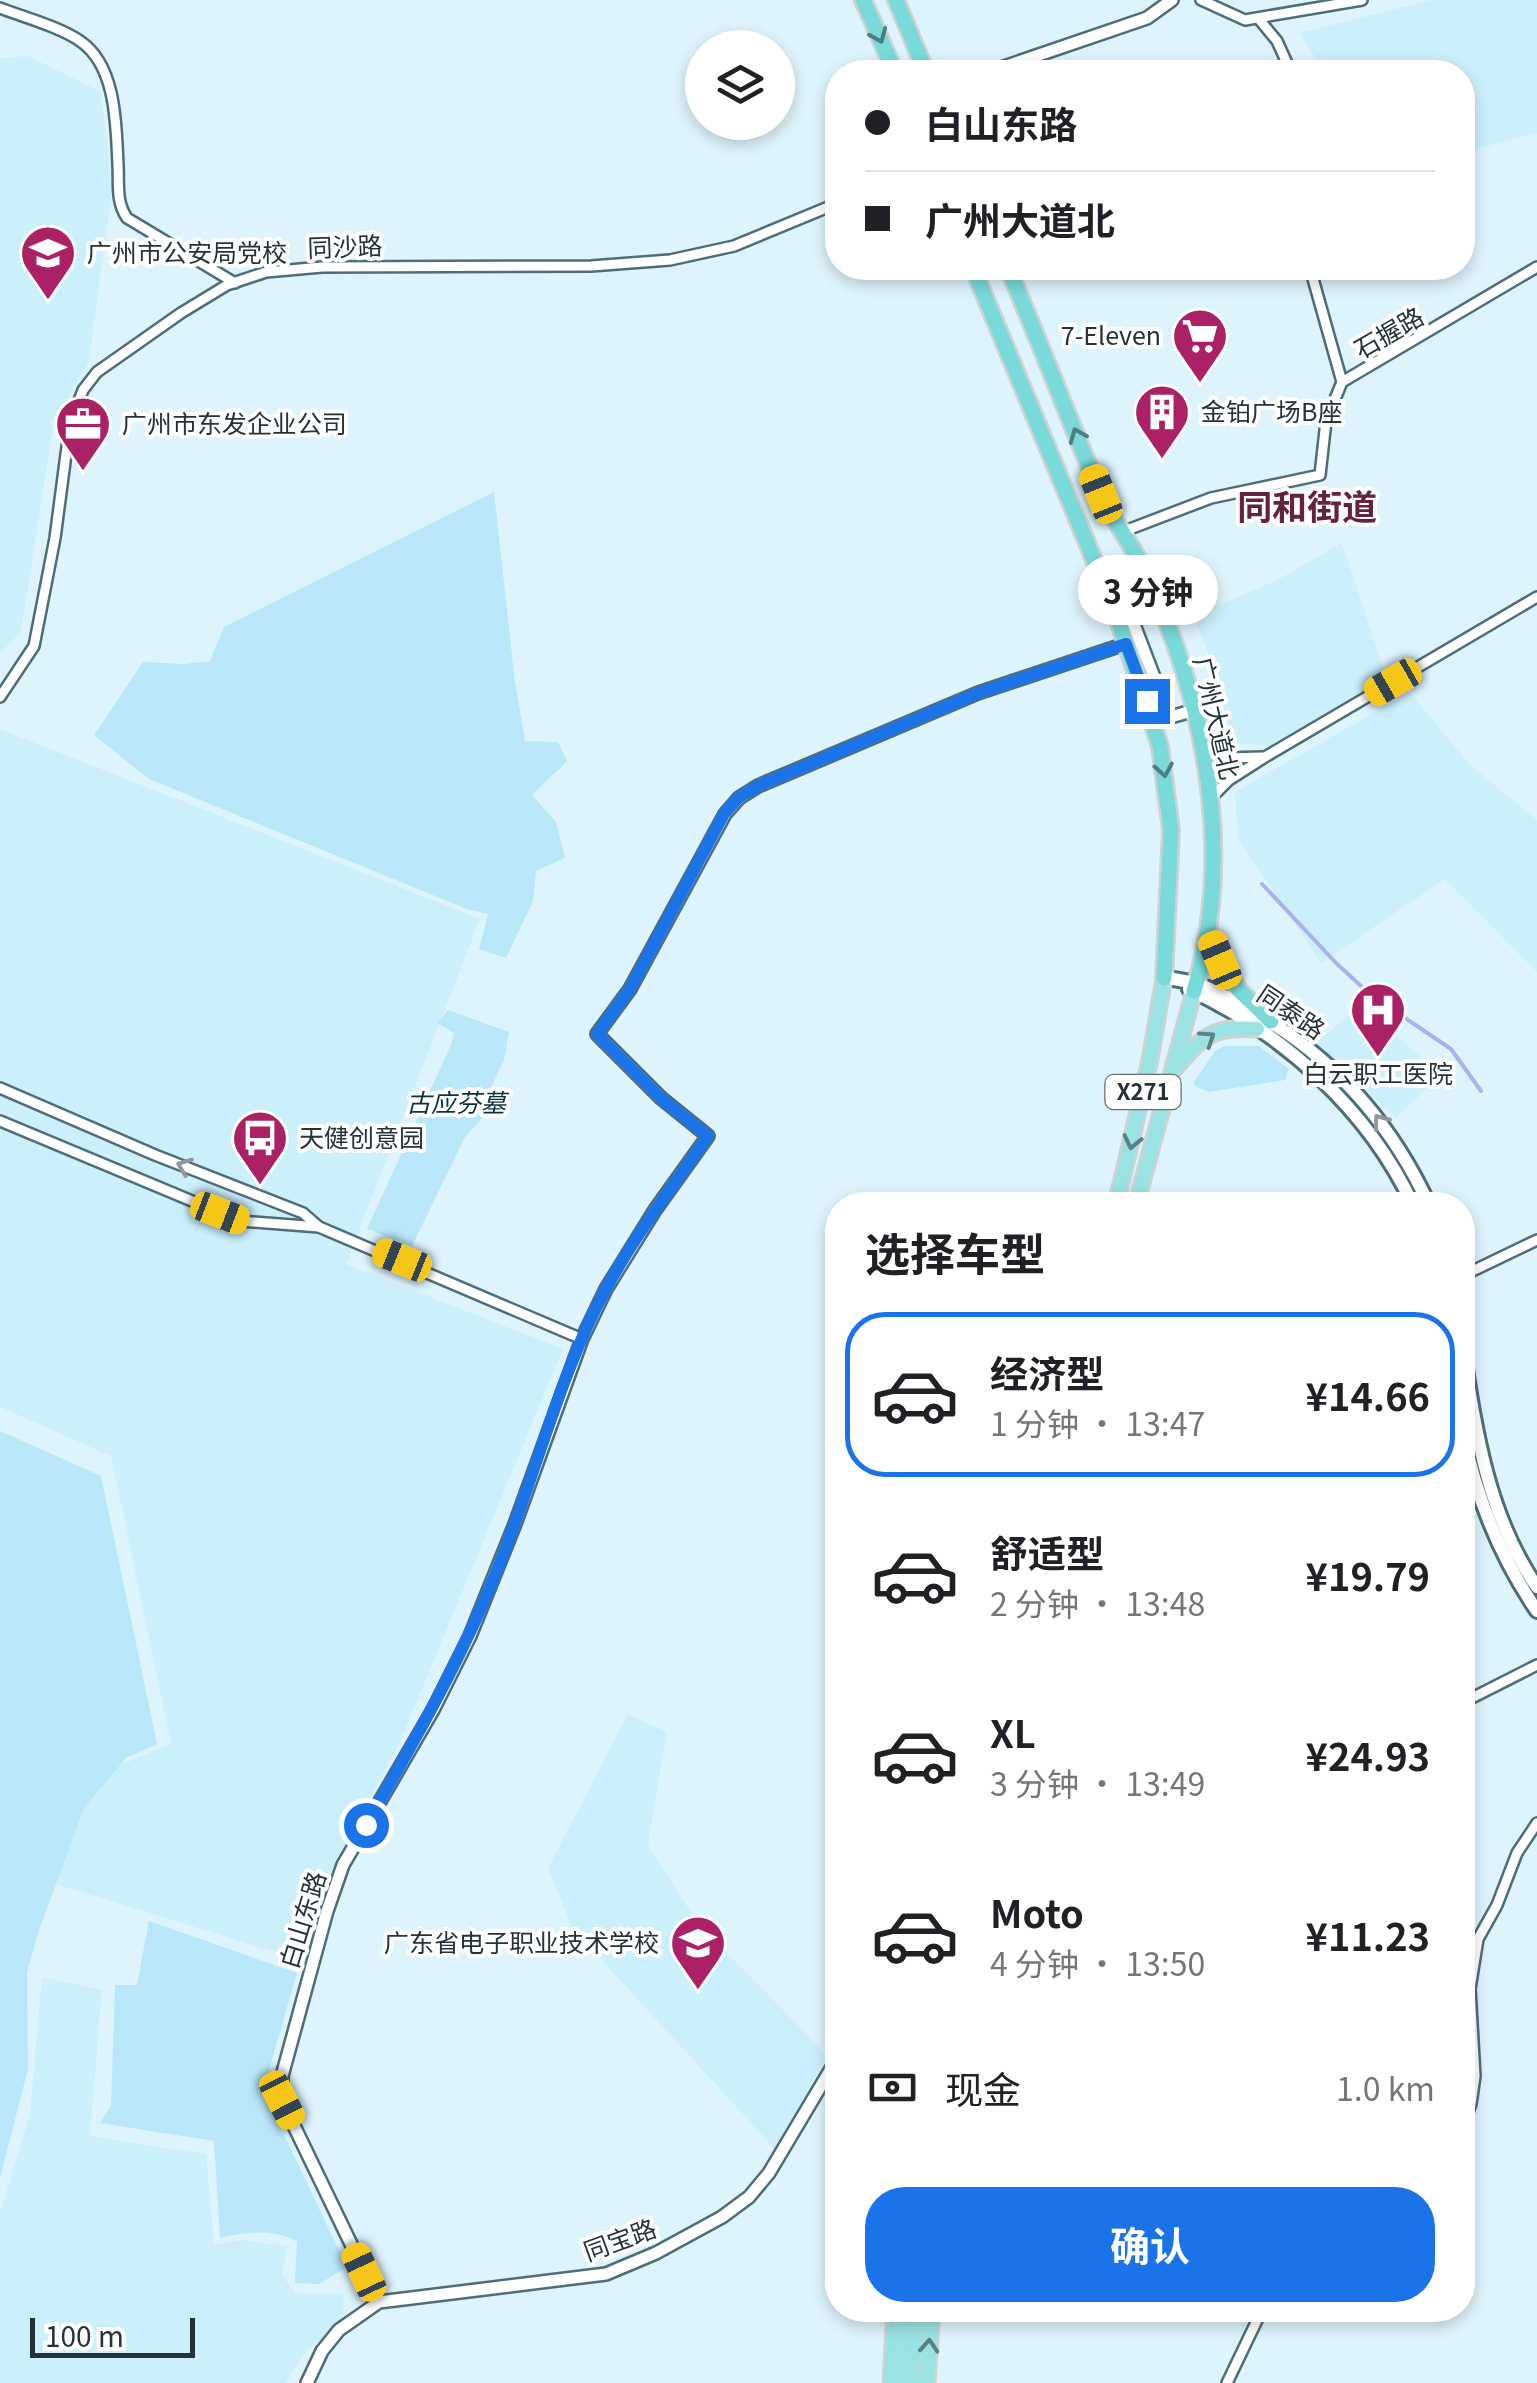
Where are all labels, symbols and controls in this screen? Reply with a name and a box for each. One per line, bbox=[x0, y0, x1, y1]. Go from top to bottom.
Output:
one-way arrow bbox=[867, 26, 887, 44]
map controls bbox=[685, 30, 795, 140]
button: layers bbox=[685, 30, 795, 140]
text: 白山东路 bbox=[925, 95, 1077, 150]
text: 广州大道北 bbox=[925, 191, 1115, 246]
school or university icon: 广州市公安局党校 bbox=[18, 223, 78, 302]
street label: 同沙路 bbox=[307, 226, 383, 264]
place label: 广州市公安局党校 bbox=[87, 233, 287, 269]
street label: 石握路 bbox=[1347, 297, 1429, 366]
supermarket icon: 7-Eleven bbox=[1170, 306, 1230, 385]
place label: 7-Eleven bbox=[1061, 316, 1161, 352]
building icon: 金铂广场B座 bbox=[1132, 382, 1192, 461]
place label: 金铂广场B座 bbox=[1201, 392, 1342, 428]
office icon: 广州市东发企业公司 bbox=[53, 394, 113, 473]
place label: 广州市东发企业公司 bbox=[122, 404, 347, 440]
one-way arrow bbox=[1068, 427, 1088, 445]
car bbox=[1076, 461, 1126, 527]
district label: 同和街道 bbox=[1237, 479, 1377, 530]
callout: 3 分钟 bbox=[1077, 556, 1217, 626]
text: 3 分钟 bbox=[1103, 567, 1193, 613]
street label: 广州大道北 bbox=[1186, 653, 1250, 783]
car bbox=[1360, 654, 1426, 710]
route end bbox=[1125, 679, 1170, 724]
one-way arrow bbox=[1153, 762, 1174, 778]
car bbox=[1194, 927, 1246, 993]
street label: 同泰路 bbox=[1251, 974, 1333, 1046]
hospital icon: 白云职工医院 bbox=[1348, 980, 1408, 1059]
one-way arrow bbox=[1198, 1031, 1216, 1050]
place label: 白云职工医院 bbox=[1303, 1054, 1453, 1090]
road number: X271 bbox=[1106, 1075, 1180, 1109]
park label: 古应芬墓 bbox=[406, 1083, 510, 1119]
bus stop icon: 天健创意园 bbox=[230, 1108, 290, 1187]
one-way arrow bbox=[1374, 1114, 1391, 1132]
place label: 天健创意园 bbox=[299, 1118, 424, 1154]
one-way arrow bbox=[1123, 1133, 1144, 1150]
one-way arrow bbox=[176, 1158, 194, 1178]
car bbox=[187, 1188, 253, 1238]
text: 选择车型 bbox=[865, 1219, 1045, 1284]
car bbox=[369, 1235, 435, 1285]
text: 经济型 bbox=[990, 1344, 1104, 1399]
icon: car bbox=[870, 1350, 960, 1440]
text: ¥14.66 bbox=[1306, 1367, 1430, 1422]
text: 1 分钟 · 13:47 bbox=[990, 1399, 1205, 1445]
text: 舒适型 bbox=[990, 1524, 1104, 1579]
icon: car bbox=[870, 1530, 960, 1620]
text: ¥19.79 bbox=[1306, 1547, 1430, 1602]
text: 2 分钟 · 13:48 bbox=[990, 1579, 1205, 1625]
text: XL bbox=[990, 1704, 1036, 1759]
icon: car bbox=[870, 1710, 960, 1800]
text: ¥24.93 bbox=[1306, 1727, 1430, 1782]
text: 3 分钟 · 13:49 bbox=[990, 1759, 1205, 1805]
route start bbox=[344, 1803, 389, 1848]
street label: 白山东路 bbox=[269, 1866, 333, 1973]
text: Moto bbox=[990, 1884, 1084, 1939]
icon: car bbox=[870, 1890, 960, 1980]
text: ¥11.23 bbox=[1306, 1907, 1430, 1962]
school or university icon: 广东省电子职业技术学校 bbox=[668, 1913, 728, 1992]
place label: 广东省电子职业技术学校 bbox=[384, 1923, 659, 1959]
text: 4 分钟 · 13:50 bbox=[990, 1939, 1205, 1985]
icon: cash bbox=[865, 2060, 920, 2115]
text: 现金 bbox=[945, 2060, 1021, 2115]
text: 1.0 km bbox=[1336, 2064, 1435, 2110]
car bbox=[255, 2066, 309, 2134]
button: 确认 bbox=[865, 2187, 1435, 2302]
street label: 同宝路 bbox=[578, 2208, 661, 2268]
car bbox=[338, 2238, 390, 2306]
scale bar bbox=[30, 2313, 195, 2358]
text: 100 m bbox=[45, 2315, 124, 2355]
one-way arrow bbox=[918, 2338, 939, 2354]

